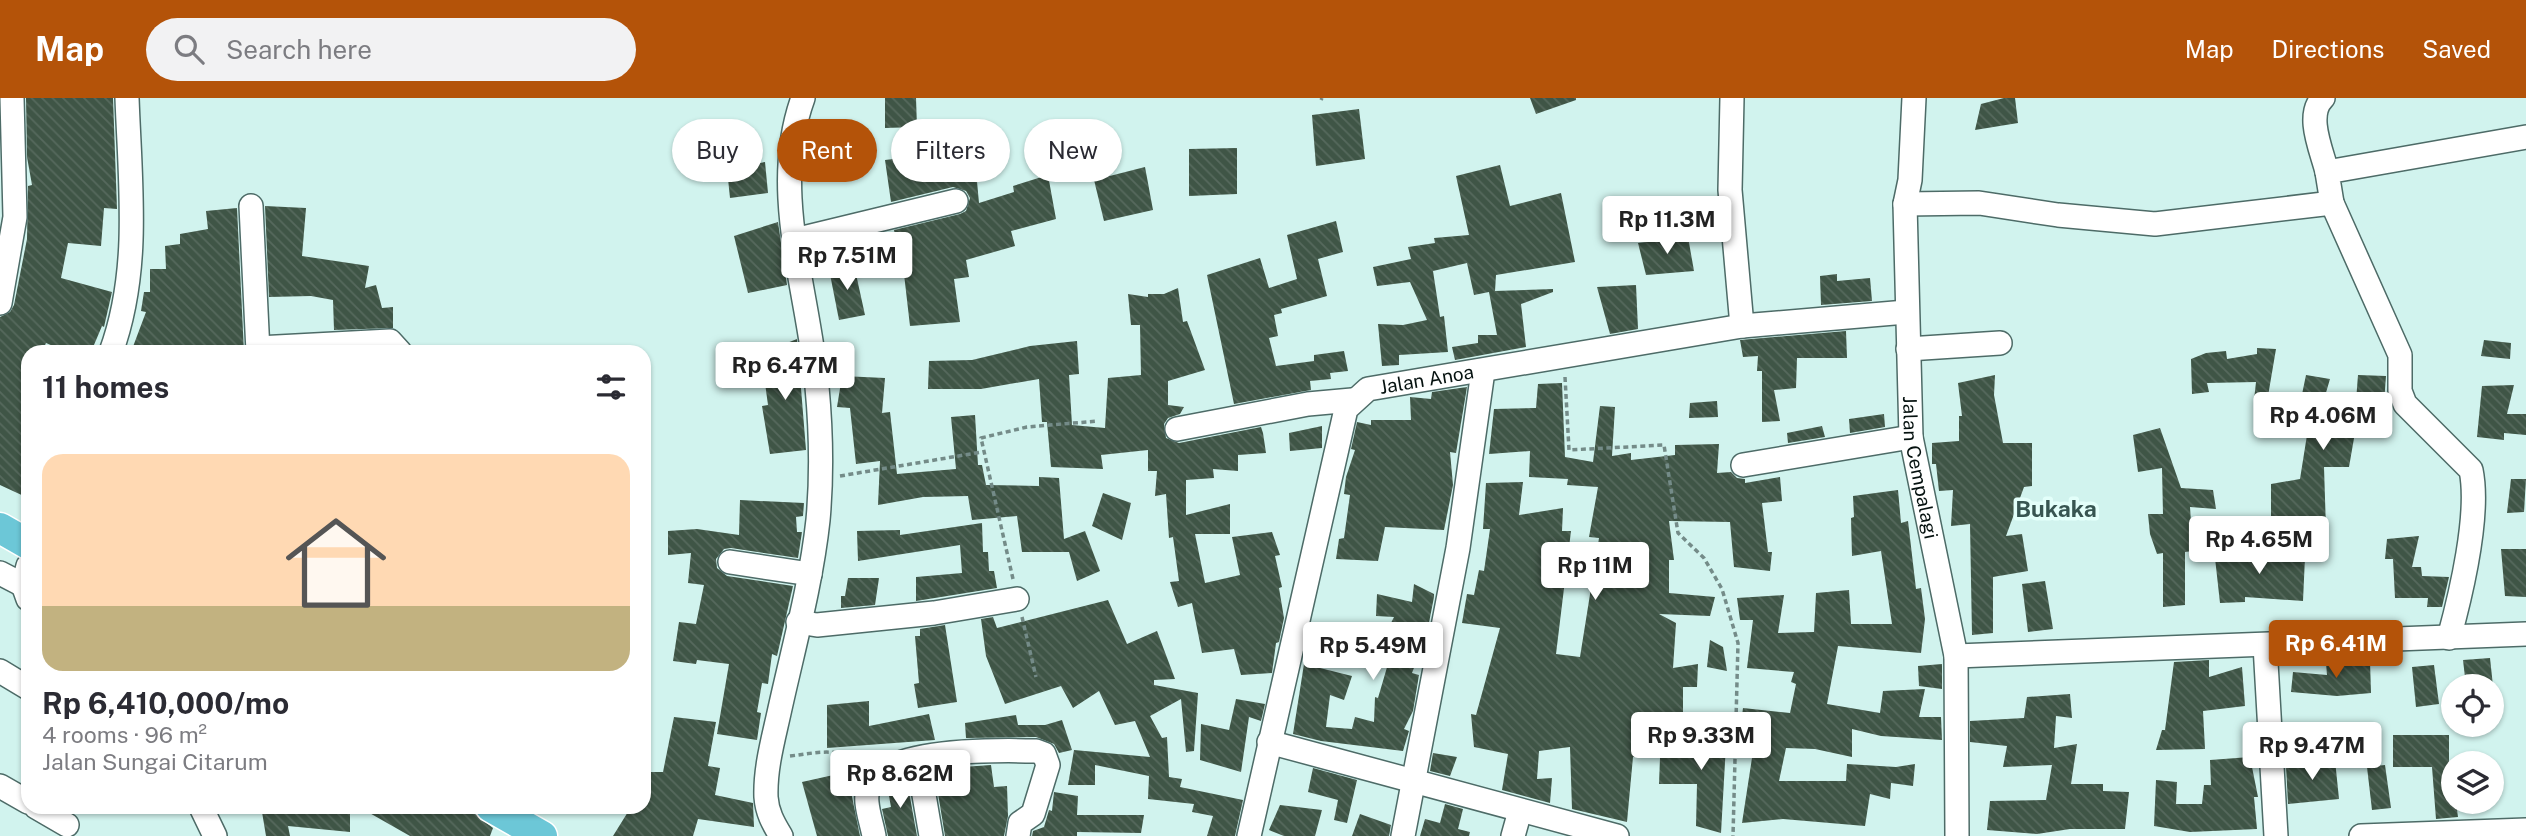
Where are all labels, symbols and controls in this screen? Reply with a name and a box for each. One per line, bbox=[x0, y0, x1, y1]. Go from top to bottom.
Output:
search box bbox=[146, 18, 636, 81]
text: Map bbox=[35, 30, 104, 68]
icon: search bbox=[170, 30, 208, 68]
text: Search here bbox=[226, 34, 372, 65]
text: Map bbox=[2185, 35, 2234, 63]
text: Directions bbox=[2272, 35, 2384, 63]
text: Saved bbox=[2422, 35, 2491, 63]
chip: Buy bbox=[672, 119, 763, 182]
chip: Rent bbox=[777, 119, 877, 182]
chip: Filters bbox=[891, 119, 1010, 182]
chip: New bbox=[1024, 119, 1122, 182]
pin: Rp 11.3M bbox=[1595, 197, 1739, 256]
text: Rp 11.3M bbox=[1618, 205, 1716, 232]
pin: Rp 7.51M bbox=[775, 232, 919, 292]
text: Rp 7.51M bbox=[797, 241, 897, 268]
pin: Rp 6.47M bbox=[713, 342, 857, 402]
text: Rp 6.47M bbox=[732, 351, 838, 378]
street label: Jalan Anoa bbox=[1378, 360, 1475, 398]
icon: filters bbox=[592, 368, 630, 406]
text: 11 homes bbox=[42, 369, 169, 405]
pin: Rp 4.06M bbox=[2251, 392, 2395, 452]
street label: Jalan Cempalagi bbox=[1899, 396, 1943, 541]
text: Rp 4.06M bbox=[2269, 401, 2377, 428]
district label: Bukaka bbox=[2015, 495, 2097, 522]
icon: home bbox=[273, 500, 399, 626]
pin: Rp 4.65M bbox=[2187, 517, 2331, 576]
text: Rp 4.65M bbox=[2205, 525, 2313, 552]
pin: Rp 11M bbox=[1538, 542, 1652, 602]
text: Rp 11M bbox=[1557, 551, 1633, 578]
pin: Rp 6.41M bbox=[2264, 620, 2408, 680]
pin: Rp 5.49M bbox=[1301, 622, 1445, 682]
text: Rp 6.41M bbox=[2285, 629, 2387, 656]
text: Rp 5.49M bbox=[1319, 631, 1427, 658]
map controls bbox=[2441, 674, 2504, 814]
button: locate bbox=[2441, 674, 2504, 737]
text: Rp 6,410,000/mo bbox=[42, 685, 289, 721]
pin: Rp 9.33M bbox=[1629, 712, 1773, 772]
text: 4 rooms · 96 m² bbox=[42, 721, 207, 748]
text: Rp 9.33M bbox=[1647, 721, 1755, 748]
pin: Rp 9.47M bbox=[2240, 722, 2384, 782]
text: Rp 9.47M bbox=[2259, 731, 2365, 758]
text: Jalan Sungai Citarum bbox=[42, 748, 268, 775]
pin: Rp 8.62M bbox=[828, 750, 972, 810]
button: layers bbox=[2441, 751, 2504, 814]
text: Rp 8.62M bbox=[846, 759, 954, 786]

